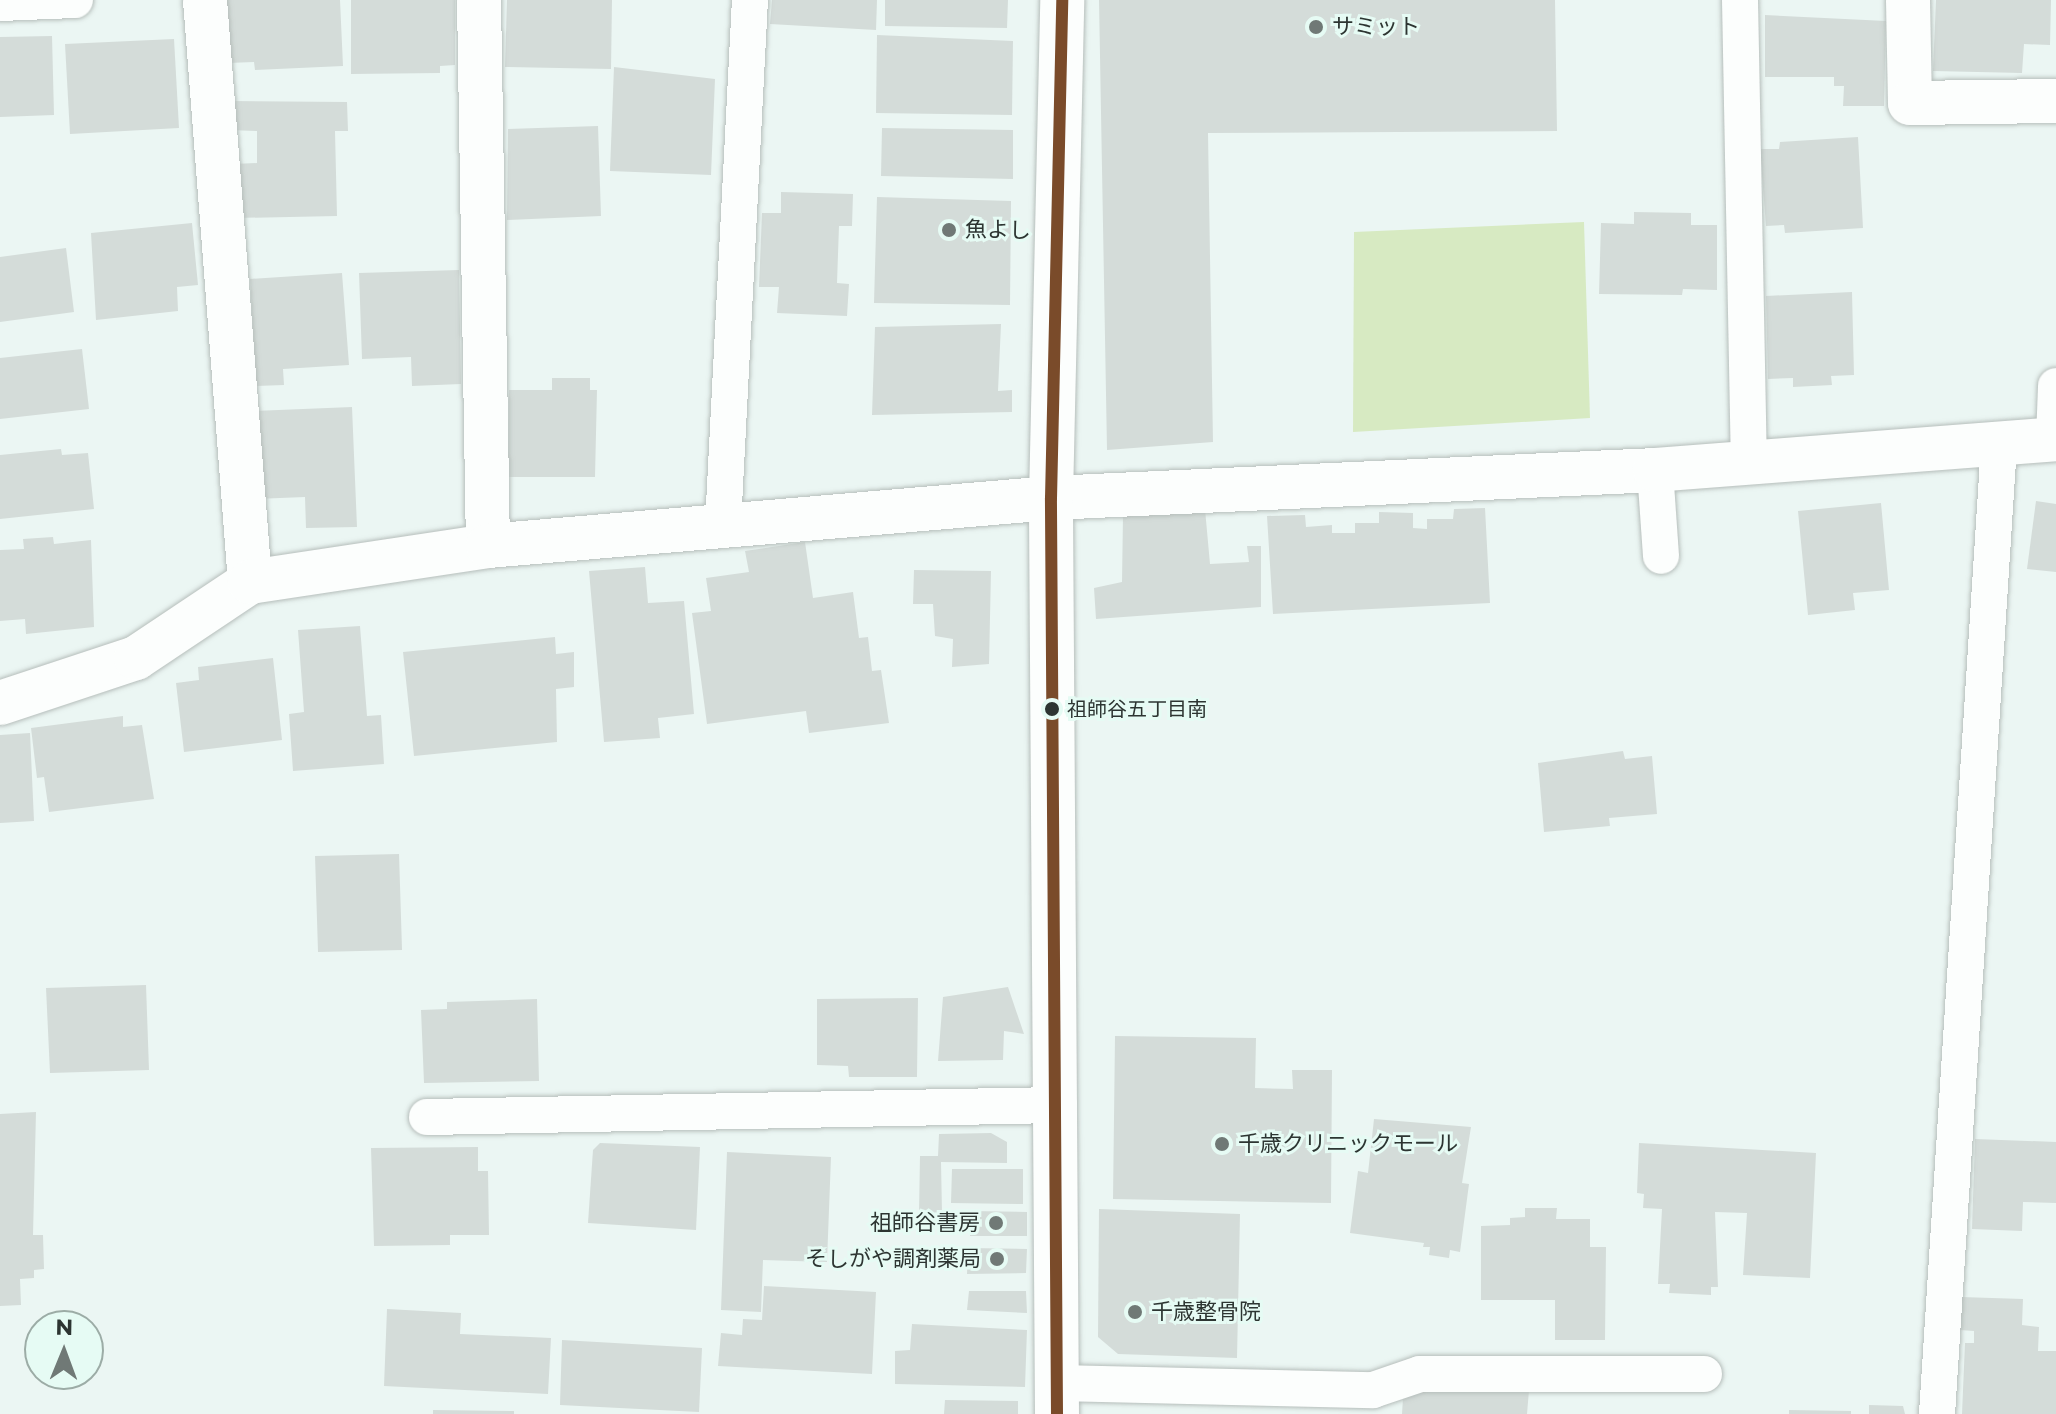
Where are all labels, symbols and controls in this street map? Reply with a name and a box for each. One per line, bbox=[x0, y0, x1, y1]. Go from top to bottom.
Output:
place label: サミット bbox=[1332, 14, 1420, 40]
marker: サミット bbox=[1307, 18, 1325, 36]
place label: 魚よし bbox=[965, 217, 1031, 243]
marker: 魚よし bbox=[940, 221, 958, 239]
place label: 祖師谷五丁目南 bbox=[1067, 697, 1207, 721]
marker: 祖師谷五丁目南 bbox=[1044, 701, 1060, 717]
place label: 千歳クリニックモール bbox=[1238, 1131, 1458, 1157]
marker: 千歳クリニックモール bbox=[1213, 1135, 1231, 1153]
place label: 祖師谷書房 bbox=[870, 1210, 980, 1236]
marker: 祖師谷書房 bbox=[987, 1214, 1005, 1232]
place label: そしがや調剤薬局 bbox=[805, 1246, 981, 1272]
marker: そしがや調剤薬局 bbox=[988, 1250, 1006, 1268]
place label: 千歳整骨院 bbox=[1151, 1299, 1261, 1325]
marker: 千歳整骨院 bbox=[1126, 1303, 1144, 1321]
north arrow bbox=[24, 1310, 104, 1390]
text: N bbox=[55, 1314, 74, 1341]

